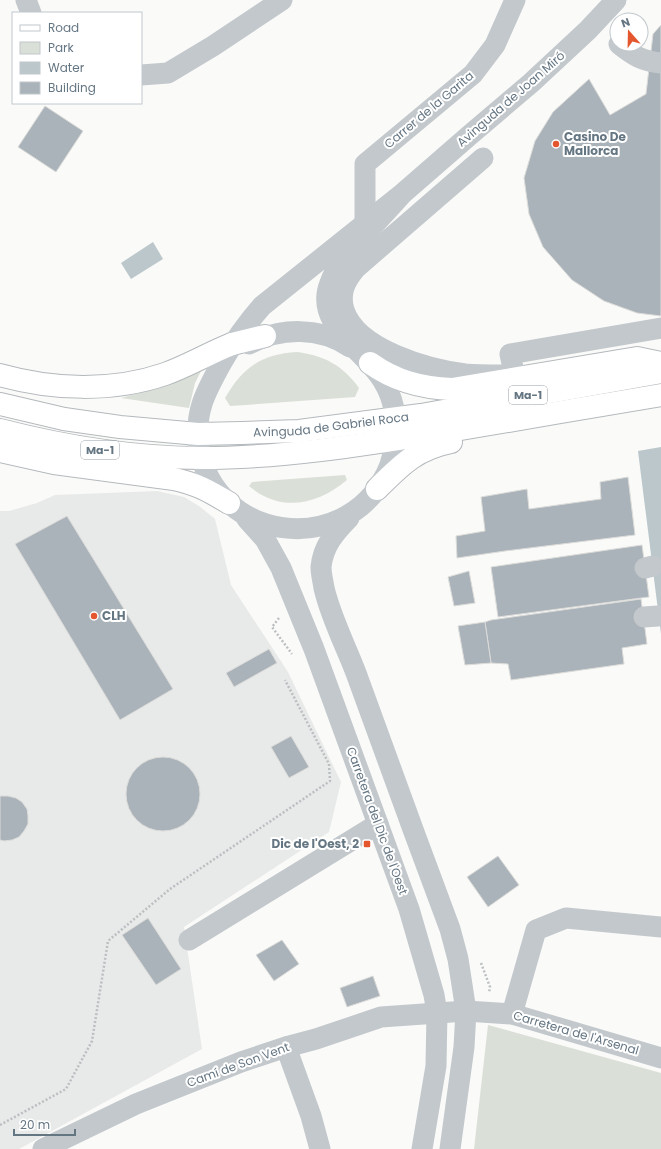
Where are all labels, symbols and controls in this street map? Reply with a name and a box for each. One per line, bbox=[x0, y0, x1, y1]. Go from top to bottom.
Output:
legend bbox=[12, 12, 142, 104]
north arrow bbox=[609, 12, 649, 52]
text: N bbox=[619, 14, 632, 32]
text: Road bbox=[48, 19, 79, 36]
text: Park bbox=[48, 39, 75, 56]
street label: Avinguda de Joan Miró bbox=[453, 47, 569, 150]
text: Water bbox=[48, 59, 85, 76]
street label: Carrer de la Garita bbox=[380, 67, 477, 152]
text: Building bbox=[48, 79, 96, 96]
place label: Casino De Mallorca bbox=[564, 128, 627, 159]
marker: Casino De Mallorca bbox=[551, 139, 561, 149]
road number: Ma-1 bbox=[509, 386, 547, 404]
street label: Avinguda de Gabriel Roca bbox=[253, 408, 410, 441]
road number: Ma-1 bbox=[81, 441, 119, 459]
place label: CLH bbox=[102, 607, 126, 624]
marker: CLH bbox=[89, 611, 99, 621]
street label: Carretera del Dic de l'Oest bbox=[343, 745, 412, 897]
place label: Dic de l'Oest, 2 bbox=[271, 835, 359, 852]
marker: Dic de l'Oest, 2 bbox=[362, 839, 372, 849]
street label: Carretera de l'Arsenal bbox=[511, 1006, 641, 1059]
street label: Camí de Son Vent bbox=[184, 1038, 291, 1091]
scale bar bbox=[14, 1111, 75, 1137]
text: 20 m bbox=[20, 1116, 50, 1133]

